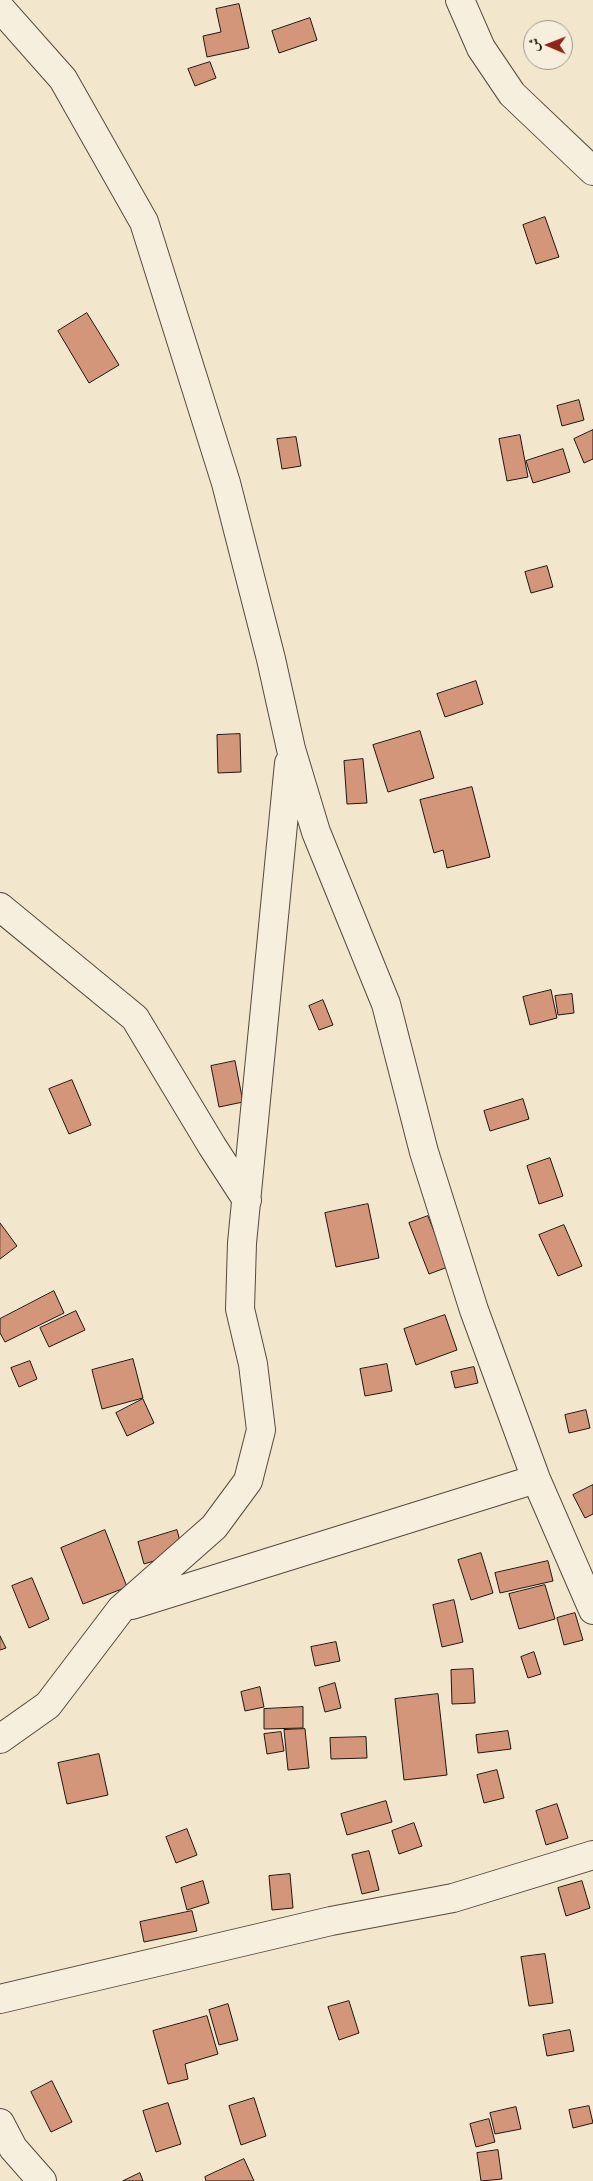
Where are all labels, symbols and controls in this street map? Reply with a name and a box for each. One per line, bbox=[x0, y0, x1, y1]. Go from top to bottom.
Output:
north arrow bbox=[523, 20, 573, 70]
text: ش bbox=[524, 38, 544, 52]

